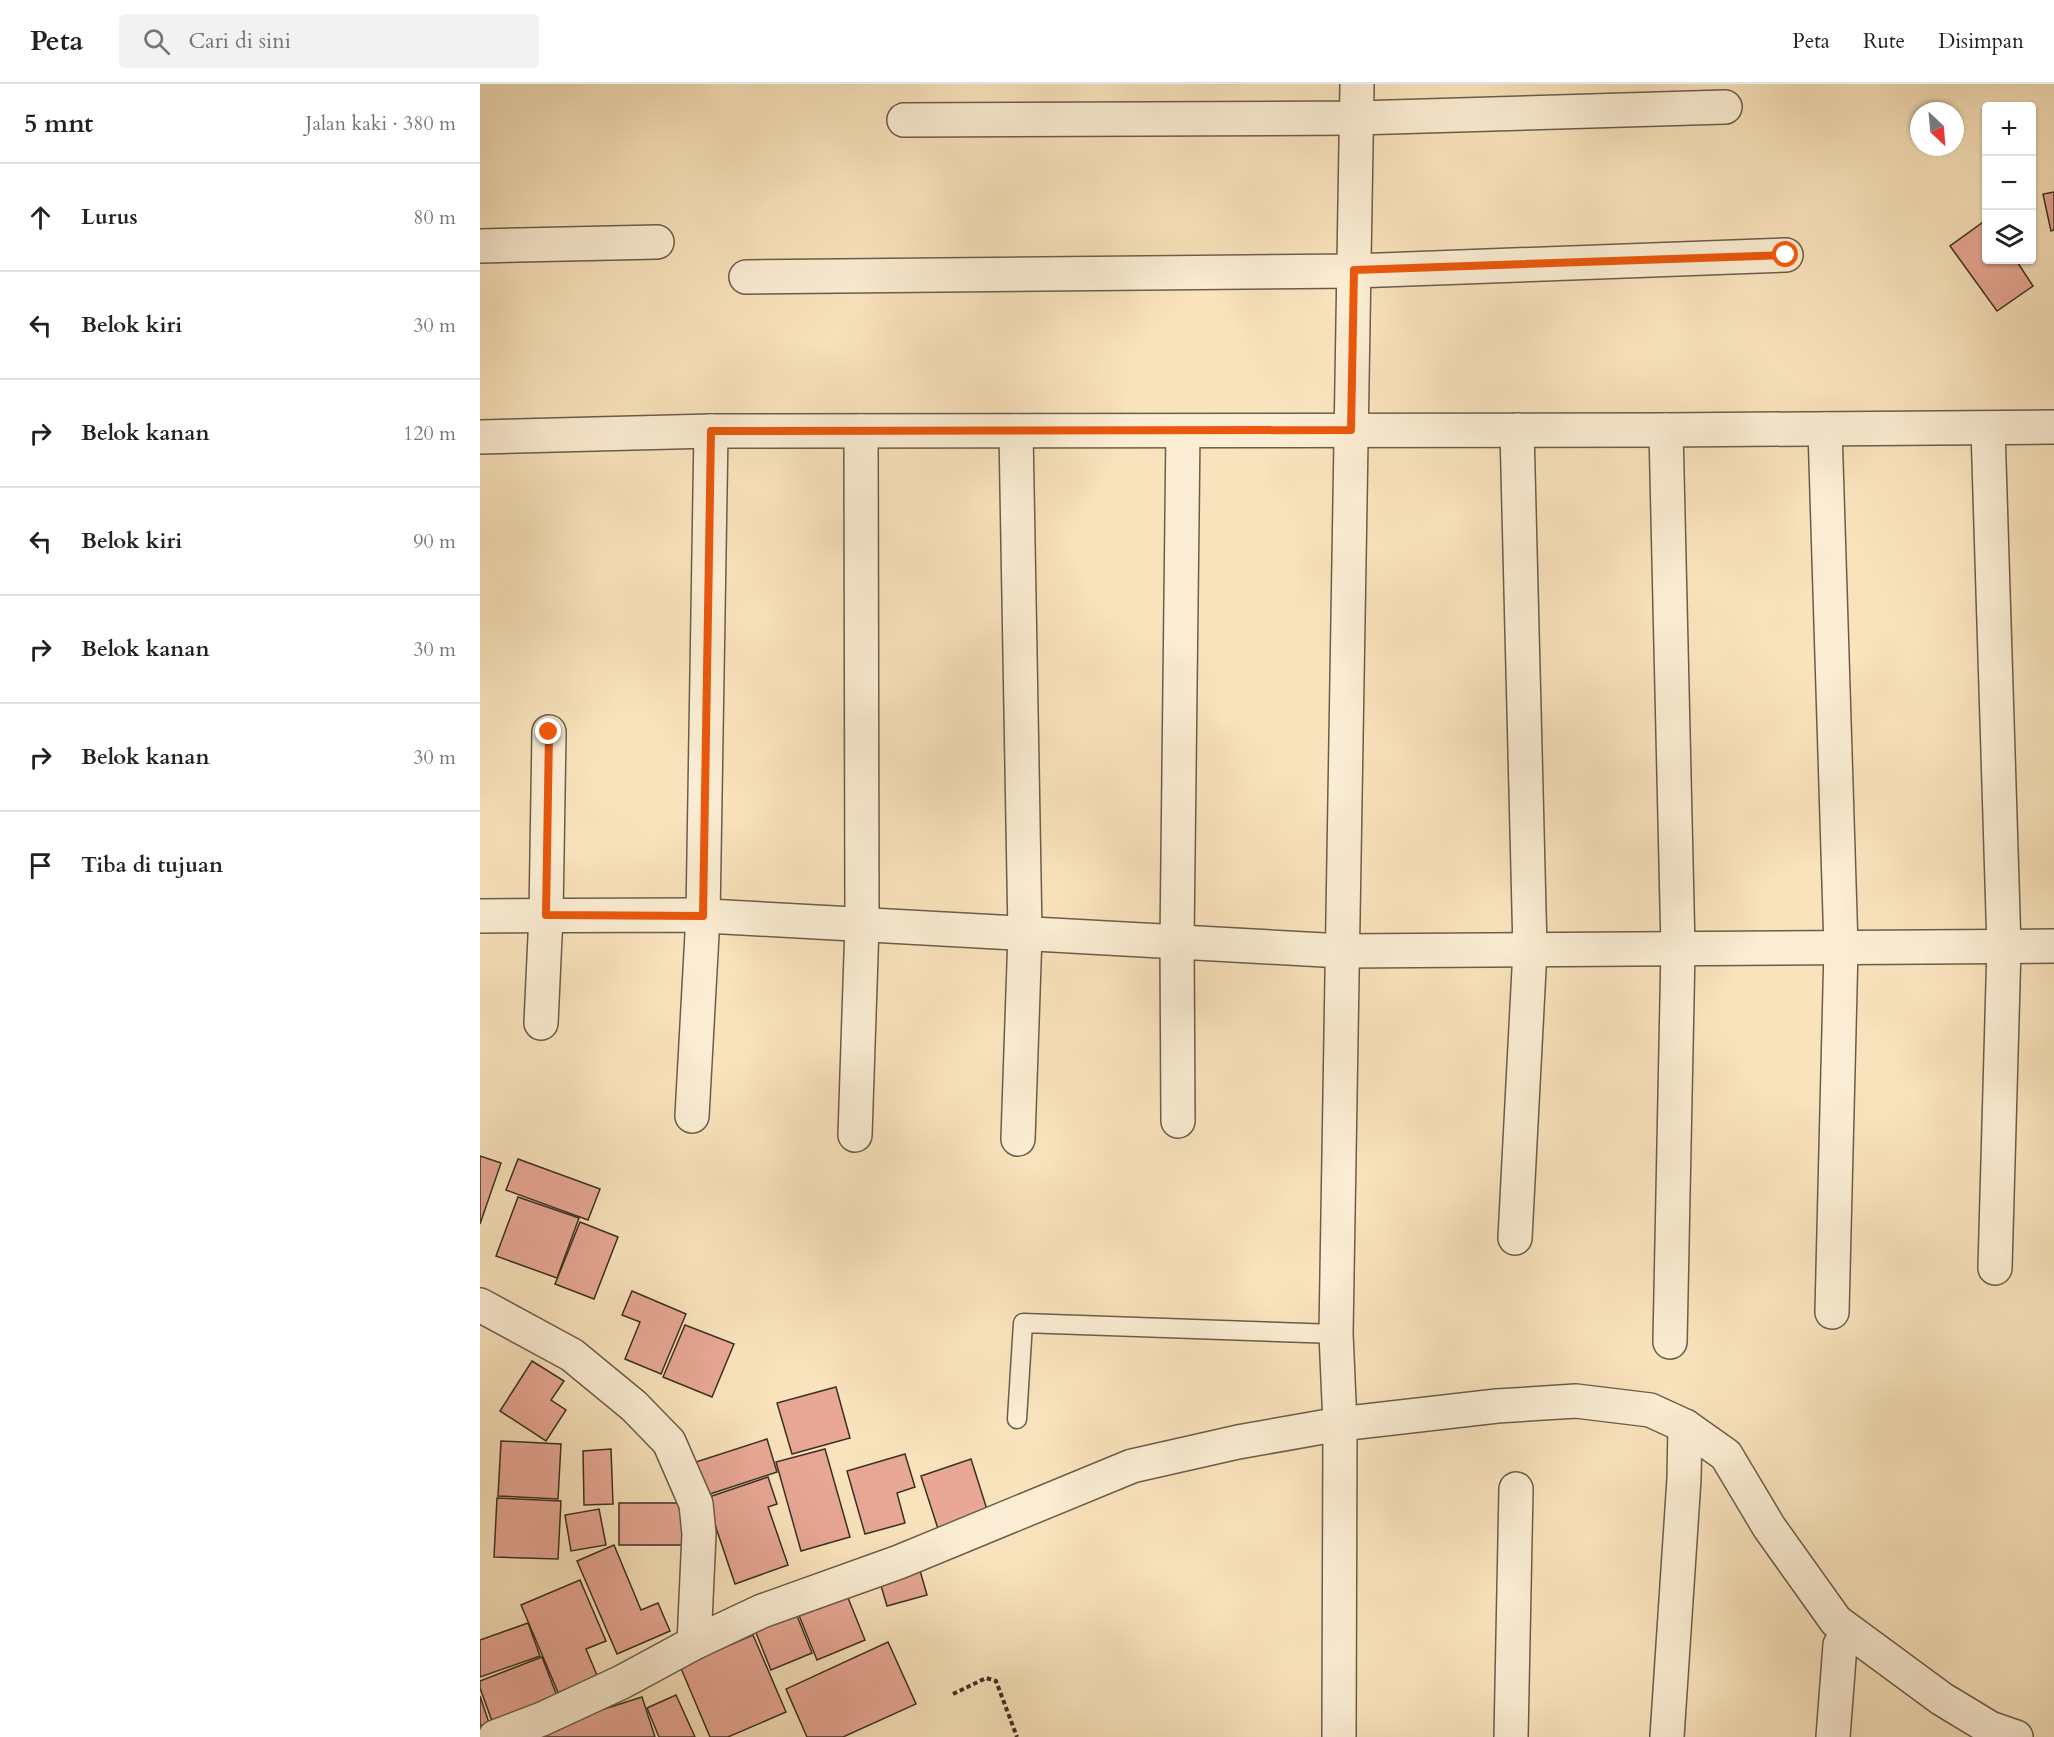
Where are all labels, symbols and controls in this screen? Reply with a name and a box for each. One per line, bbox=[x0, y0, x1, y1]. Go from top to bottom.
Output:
search box bbox=[119, 14, 539, 68]
text: Peta bbox=[30, 22, 83, 60]
icon: search bbox=[140, 25, 173, 58]
text: Cari di sini bbox=[188, 26, 291, 56]
text: Peta bbox=[1792, 27, 1830, 56]
text: Rute bbox=[1863, 27, 1905, 56]
text: Disimpan bbox=[1938, 27, 2024, 56]
north arrow bbox=[1910, 102, 1964, 156]
map controls bbox=[1982, 102, 2036, 264]
button: + bbox=[1982, 102, 2036, 156]
text: 5 mnt bbox=[24, 106, 93, 141]
text: Jalan kaki · 380 m bbox=[306, 110, 456, 137]
button: − bbox=[1982, 156, 2036, 210]
icon: ahead bbox=[24, 201, 57, 234]
text: Lurus bbox=[81, 202, 138, 232]
text: 80 m bbox=[413, 204, 456, 231]
button: layers bbox=[1982, 210, 2036, 264]
route start bbox=[1772, 241, 1798, 267]
icon: left bbox=[24, 309, 57, 342]
text: Belok kiri bbox=[81, 310, 182, 340]
text: 30 m bbox=[413, 312, 456, 339]
icon: right bbox=[24, 417, 57, 450]
text: Belok kanan bbox=[81, 418, 210, 448]
text: 120 m bbox=[403, 420, 456, 447]
icon: left bbox=[24, 525, 57, 558]
text: Belok kiri bbox=[81, 526, 182, 556]
text: 90 m bbox=[413, 528, 456, 555]
icon: right bbox=[24, 633, 57, 666]
text: Belok kanan bbox=[81, 634, 210, 664]
text: 30 m bbox=[413, 636, 456, 663]
route end bbox=[535, 718, 561, 744]
icon: right bbox=[24, 741, 57, 774]
text: Belok kanan bbox=[81, 742, 210, 772]
text: 30 m bbox=[413, 744, 456, 771]
icon: arrive bbox=[24, 849, 57, 882]
text: Tiba di tujuan bbox=[81, 850, 223, 880]

